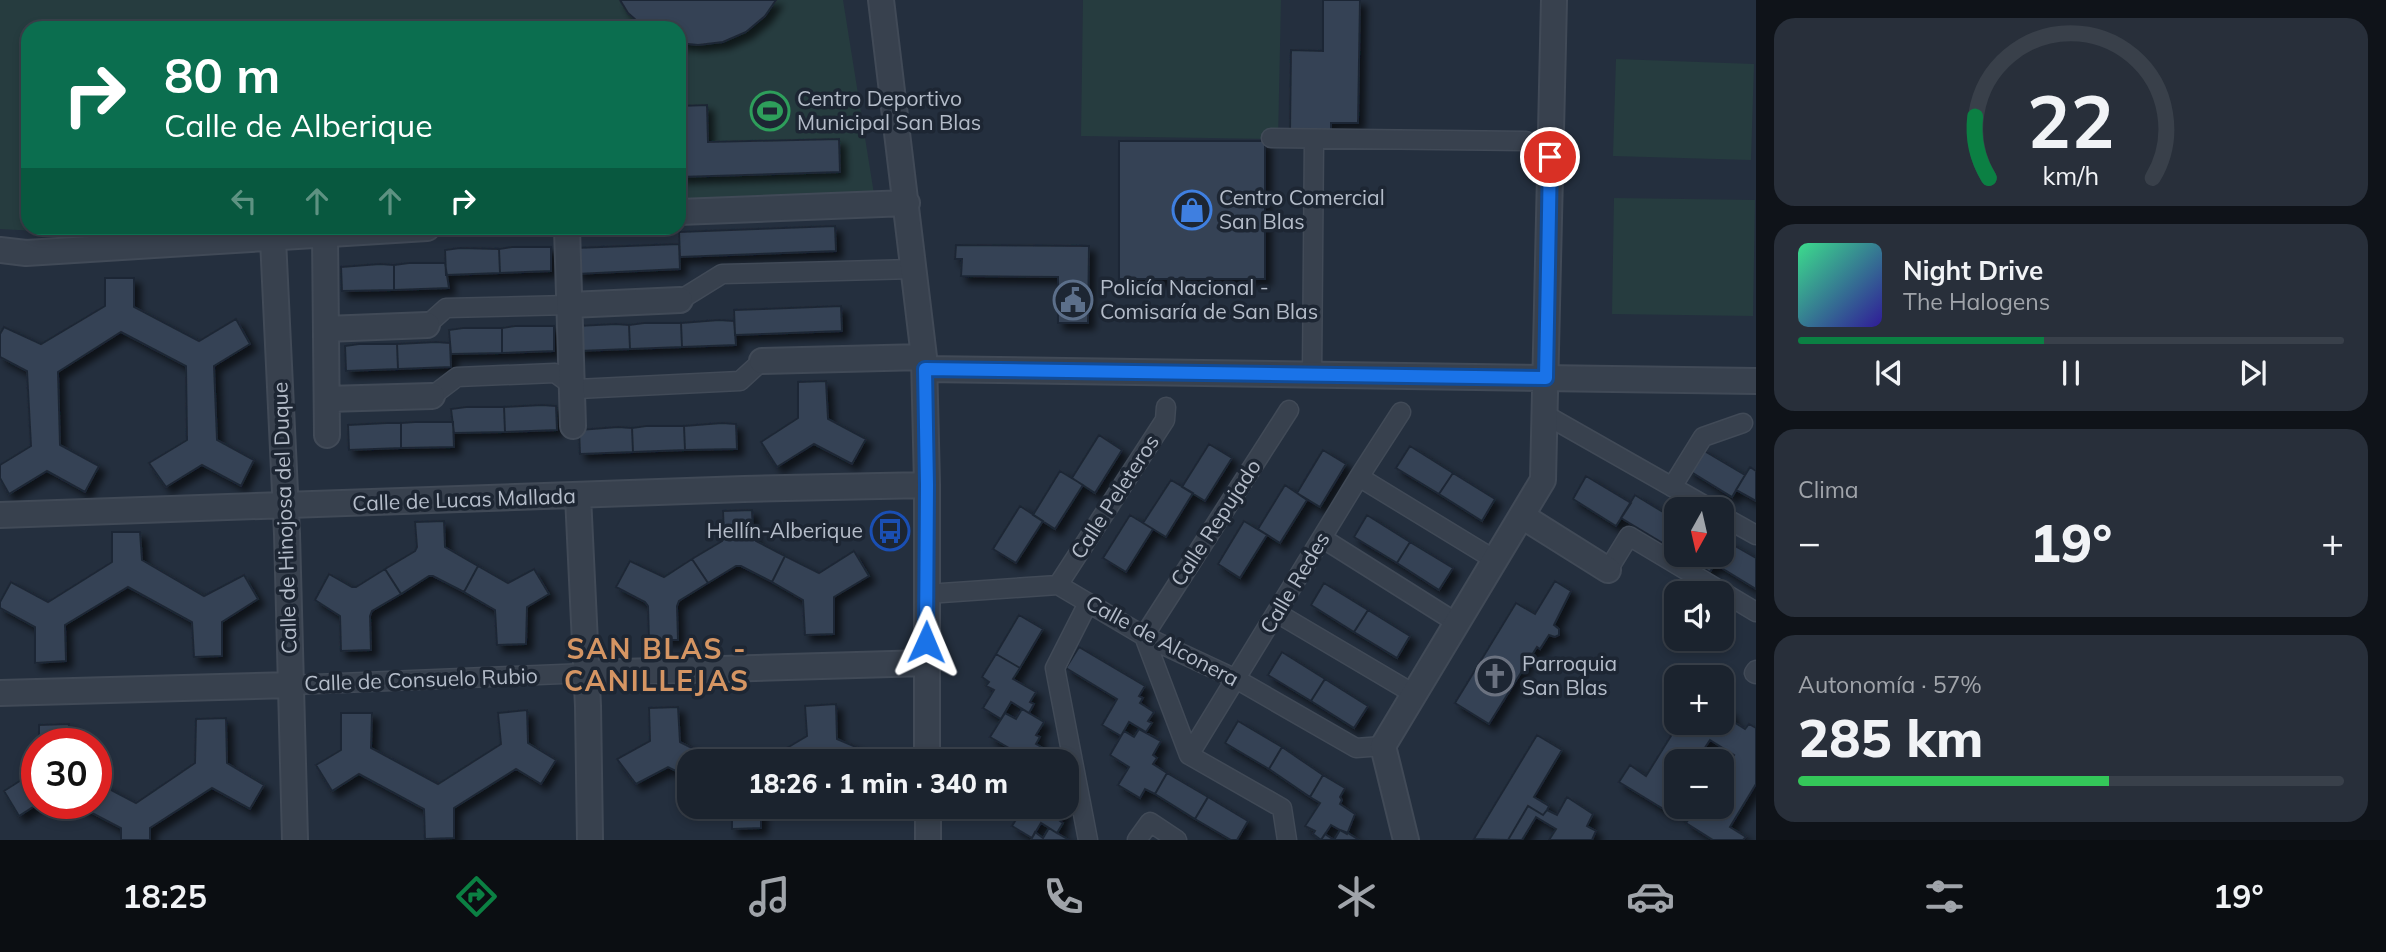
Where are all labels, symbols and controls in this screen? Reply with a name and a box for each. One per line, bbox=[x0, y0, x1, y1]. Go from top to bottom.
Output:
text: 80 m bbox=[164, 44, 280, 105]
icon: right bbox=[49, 49, 140, 140]
text: 22 bbox=[2027, 75, 2115, 166]
place label: Centro Deportivo Municipal San Blas bbox=[797, 85, 981, 135]
sports icon: Centro Deportivo Municipal San Blas bbox=[749, 90, 791, 132]
text: Calle de Alberique bbox=[164, 105, 433, 145]
pin bbox=[1520, 127, 1580, 187]
icon: arrive bbox=[1531, 138, 1569, 176]
text: km/h bbox=[2043, 160, 2099, 191]
icon: left bbox=[225, 182, 263, 220]
icon: ahead bbox=[298, 182, 336, 220]
icon: ahead bbox=[371, 182, 409, 220]
icon: right bbox=[444, 182, 482, 220]
place label: Centro Comercial San Blas bbox=[1219, 184, 1385, 234]
shop icon: Centro Comercial San Blas bbox=[1171, 189, 1213, 231]
text: Night Drive bbox=[1903, 254, 2043, 287]
place label: Policía Nacional - Comisaría de San Blas bbox=[1100, 274, 1318, 324]
public building icon: Policía Nacional - Comisaría de San Blas bbox=[1052, 279, 1094, 321]
text: The Halogens bbox=[1903, 287, 2050, 316]
icon: previous bbox=[1870, 354, 1908, 392]
icon: pause bbox=[2052, 354, 2090, 392]
icon: next bbox=[2234, 354, 2272, 392]
street label: Calle de Hinojosa del Duque bbox=[266, 381, 302, 655]
street label: Calle Peleteros bbox=[1064, 429, 1164, 564]
street label: Calle Repujado bbox=[1164, 454, 1266, 591]
text: Clima bbox=[1798, 475, 1859, 504]
street label: Calle de Lucas Mallada bbox=[352, 482, 576, 516]
north arrow bbox=[1664, 497, 1734, 567]
map controls bbox=[1664, 497, 1734, 819]
bus stop icon: Hellín-Alberique bbox=[869, 510, 911, 552]
text: 19° bbox=[2030, 510, 2112, 575]
place label: Hellín-Alberique bbox=[706, 517, 863, 543]
text: − bbox=[1798, 518, 1821, 566]
text: + bbox=[2321, 518, 2344, 566]
street label: Calle Redes bbox=[1254, 527, 1335, 638]
button: sound bbox=[1664, 581, 1734, 651]
street label: Calle de Alconera bbox=[1082, 589, 1243, 691]
position arrow bbox=[889, 605, 963, 679]
district label: SAN BLAS - CANILLEJAS bbox=[564, 631, 750, 698]
place label: Parroquia San Blas bbox=[1522, 650, 1617, 700]
church icon: Parroquia San Blas bbox=[1474, 655, 1516, 697]
street label: Calle de Consuelo Rubio bbox=[304, 662, 538, 696]
button: + bbox=[1664, 665, 1734, 735]
text: Autonomía · 57% bbox=[1798, 670, 1982, 699]
text: 285 km bbox=[1798, 705, 1983, 770]
speed limit sign: 30 bbox=[21, 728, 112, 819]
button: − bbox=[1664, 749, 1734, 819]
text: 18:26 · 1 min · 340 m bbox=[748, 767, 1008, 800]
icon: directions bbox=[452, 872, 501, 921]
icon: music bbox=[745, 872, 794, 921]
icon: phone bbox=[1039, 872, 1088, 921]
icon: climate bbox=[1332, 872, 1381, 921]
icon: car bbox=[1626, 872, 1675, 921]
icon: filters bbox=[1920, 872, 1969, 921]
text: 18:25 bbox=[122, 876, 207, 916]
text: 19° bbox=[2213, 876, 2264, 916]

